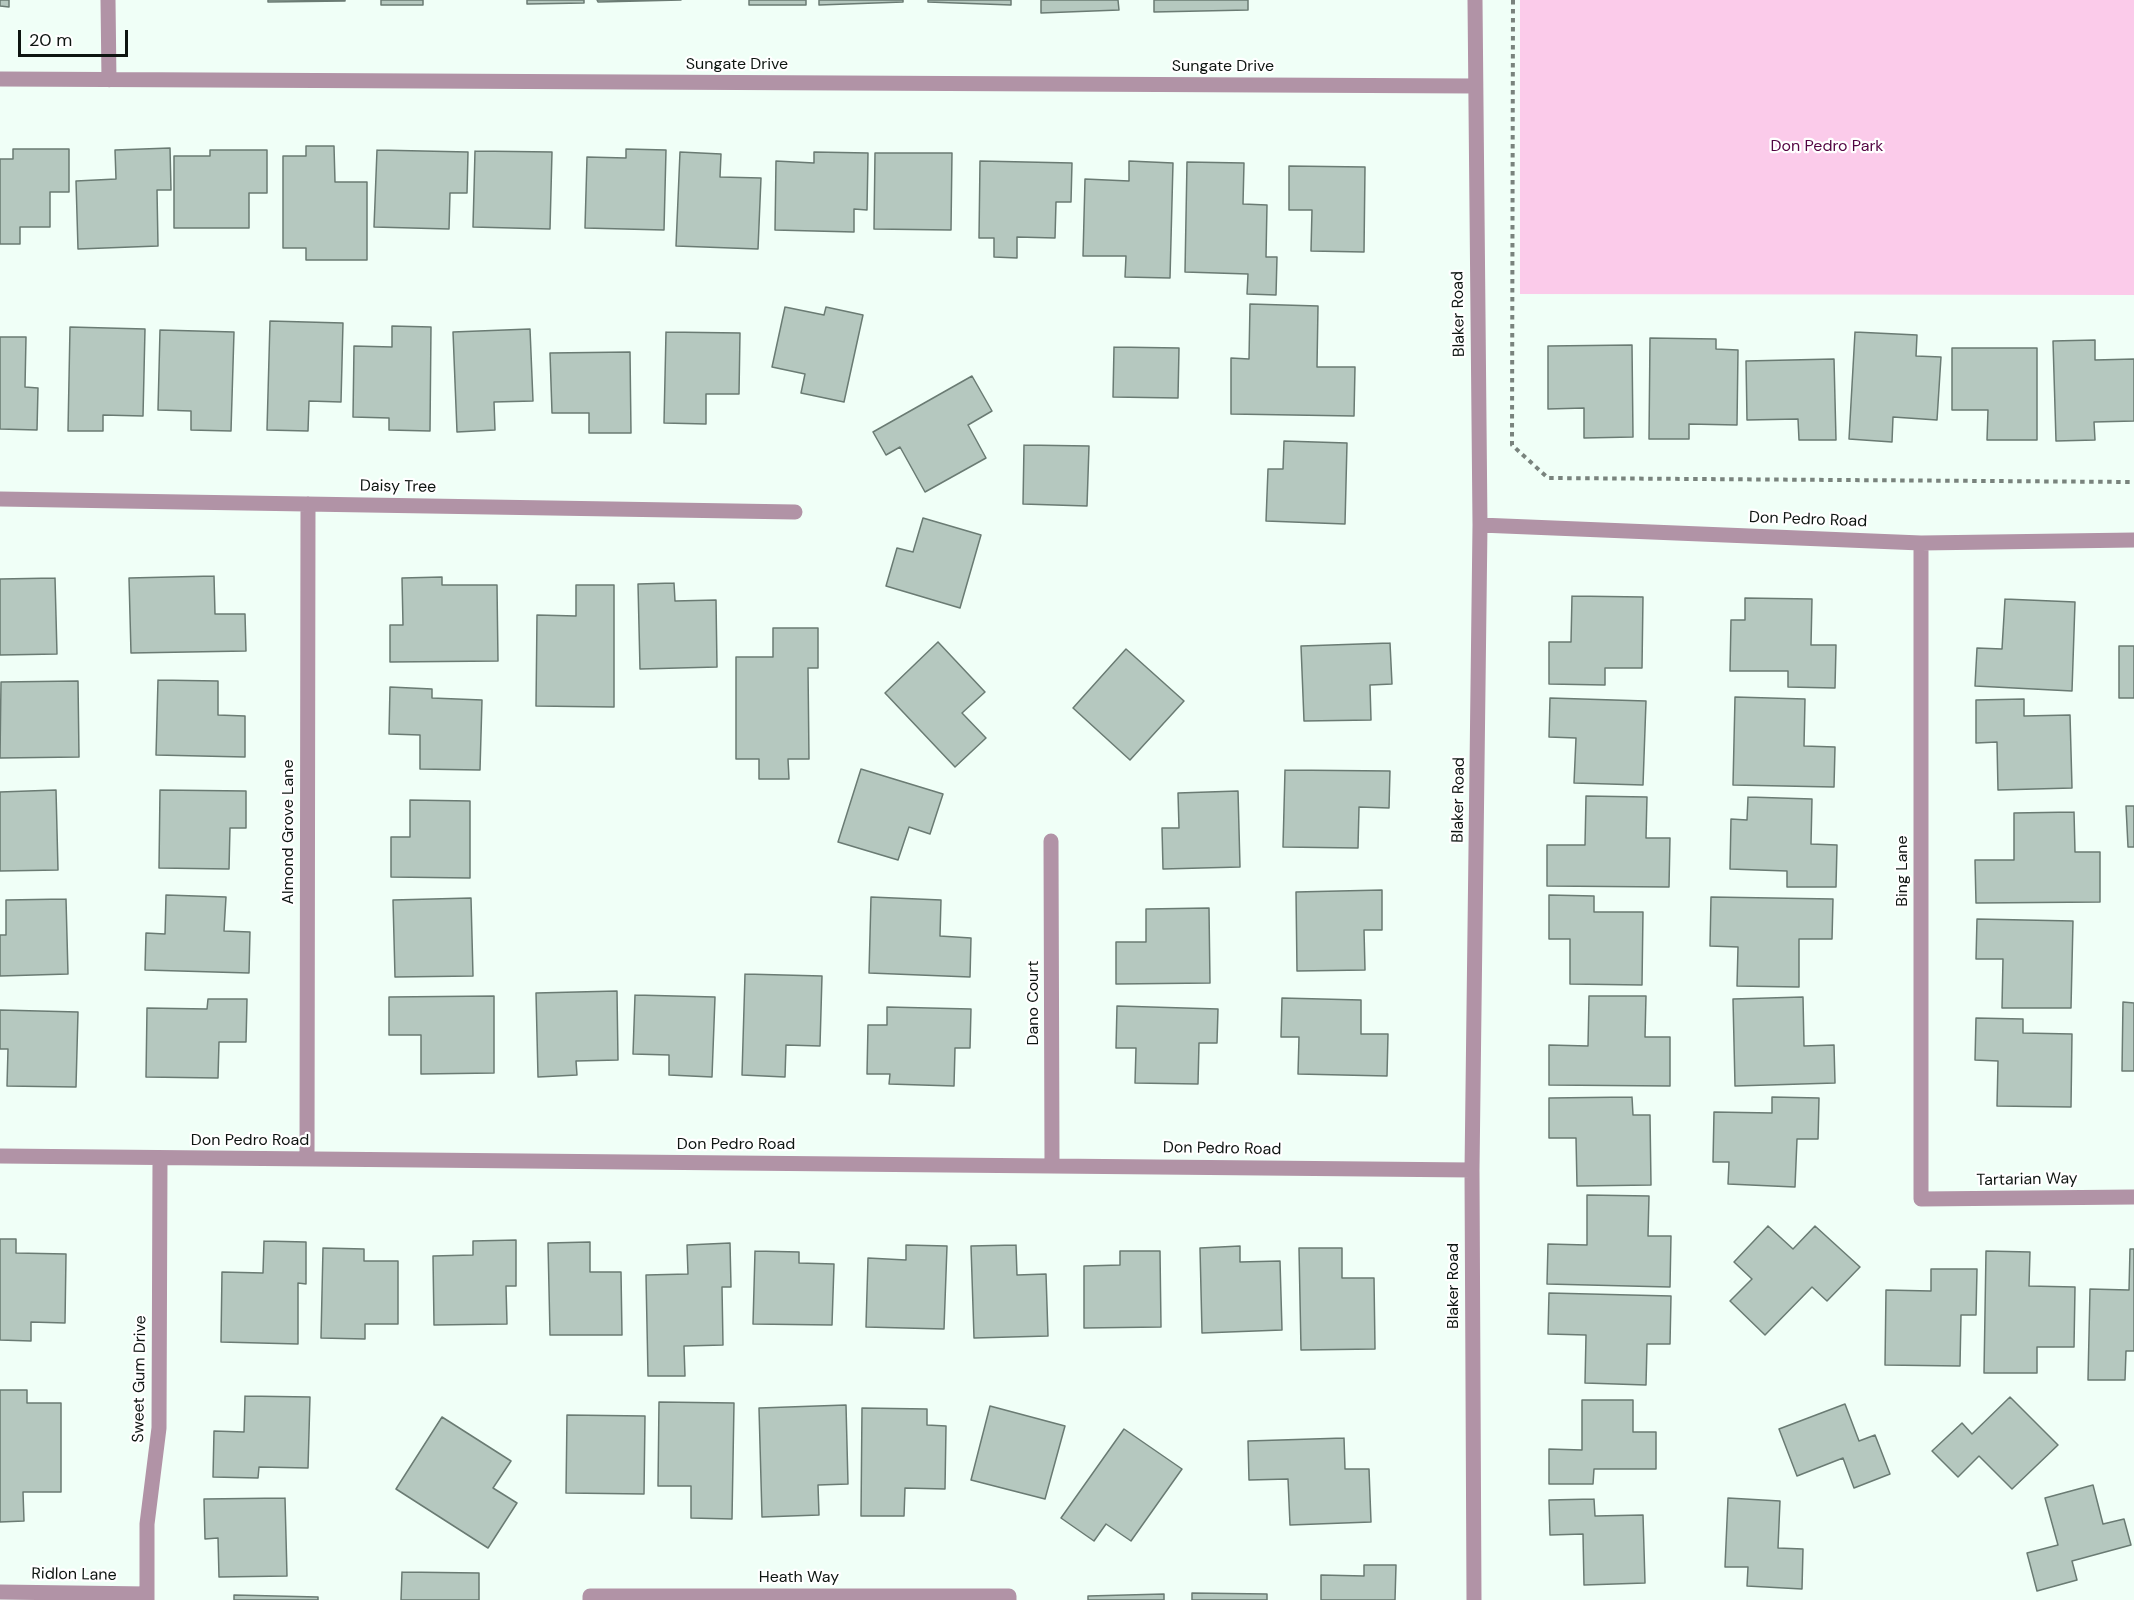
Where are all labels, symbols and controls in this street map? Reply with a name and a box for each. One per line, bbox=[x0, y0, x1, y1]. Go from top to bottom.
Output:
scale bar bbox=[21, 18, 130, 56]
text: 20 m bbox=[29, 28, 72, 52]
street label: Sungate Drive bbox=[686, 55, 788, 75]
street label: Sungate Drive bbox=[1172, 57, 1274, 77]
park label: Don Pedro Park bbox=[1771, 137, 1883, 157]
street label: Blaker Road bbox=[1449, 271, 1469, 357]
street label: Daisy Tree bbox=[360, 477, 436, 497]
street label: Don Pedro Road bbox=[1748, 508, 1868, 532]
street label: Blaker Road bbox=[1449, 757, 1469, 843]
street label: Almond Grove Lane bbox=[279, 759, 299, 905]
street label: Bing Lane bbox=[1893, 835, 1913, 907]
street label: Dano Court bbox=[1024, 961, 1044, 1045]
street label: Don Pedro Road bbox=[191, 1131, 309, 1151]
street label: Don Pedro Road bbox=[677, 1135, 795, 1155]
street label: Don Pedro Road bbox=[1163, 1138, 1281, 1160]
street label: Tartarian Way bbox=[1976, 1170, 2078, 1190]
street label: Blaker Road bbox=[1444, 1243, 1464, 1329]
street label: Sweet Gum Drive bbox=[129, 1315, 151, 1443]
street label: Ridlon Lane bbox=[31, 1565, 117, 1585]
street label: Heath Way bbox=[759, 1568, 839, 1588]

